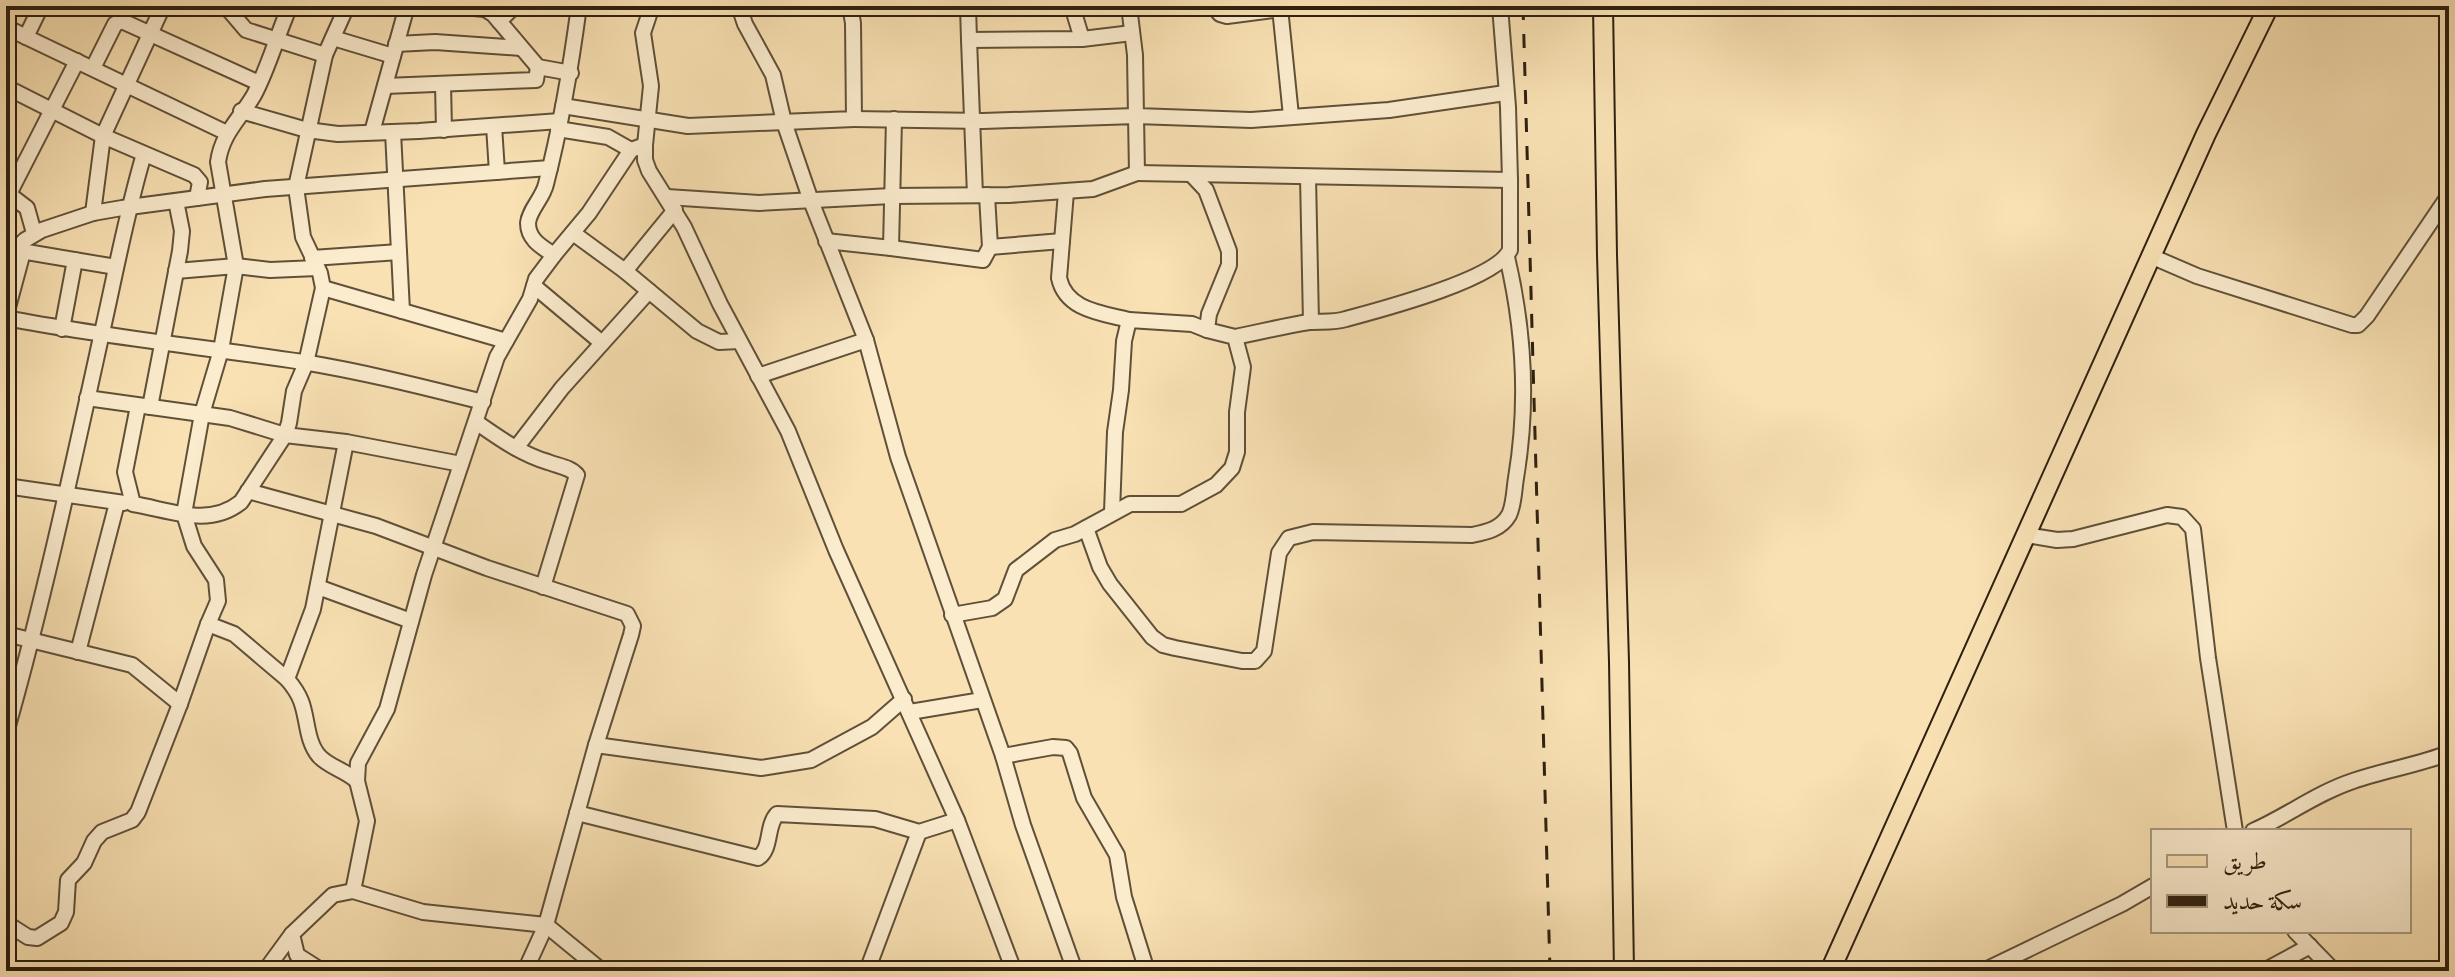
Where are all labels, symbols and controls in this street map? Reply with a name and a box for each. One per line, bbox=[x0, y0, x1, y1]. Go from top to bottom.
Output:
legend bbox=[2151, 829, 2411, 933]
text: طريق bbox=[2223, 846, 2267, 880]
text: سكة حديد bbox=[2223, 886, 2302, 920]

